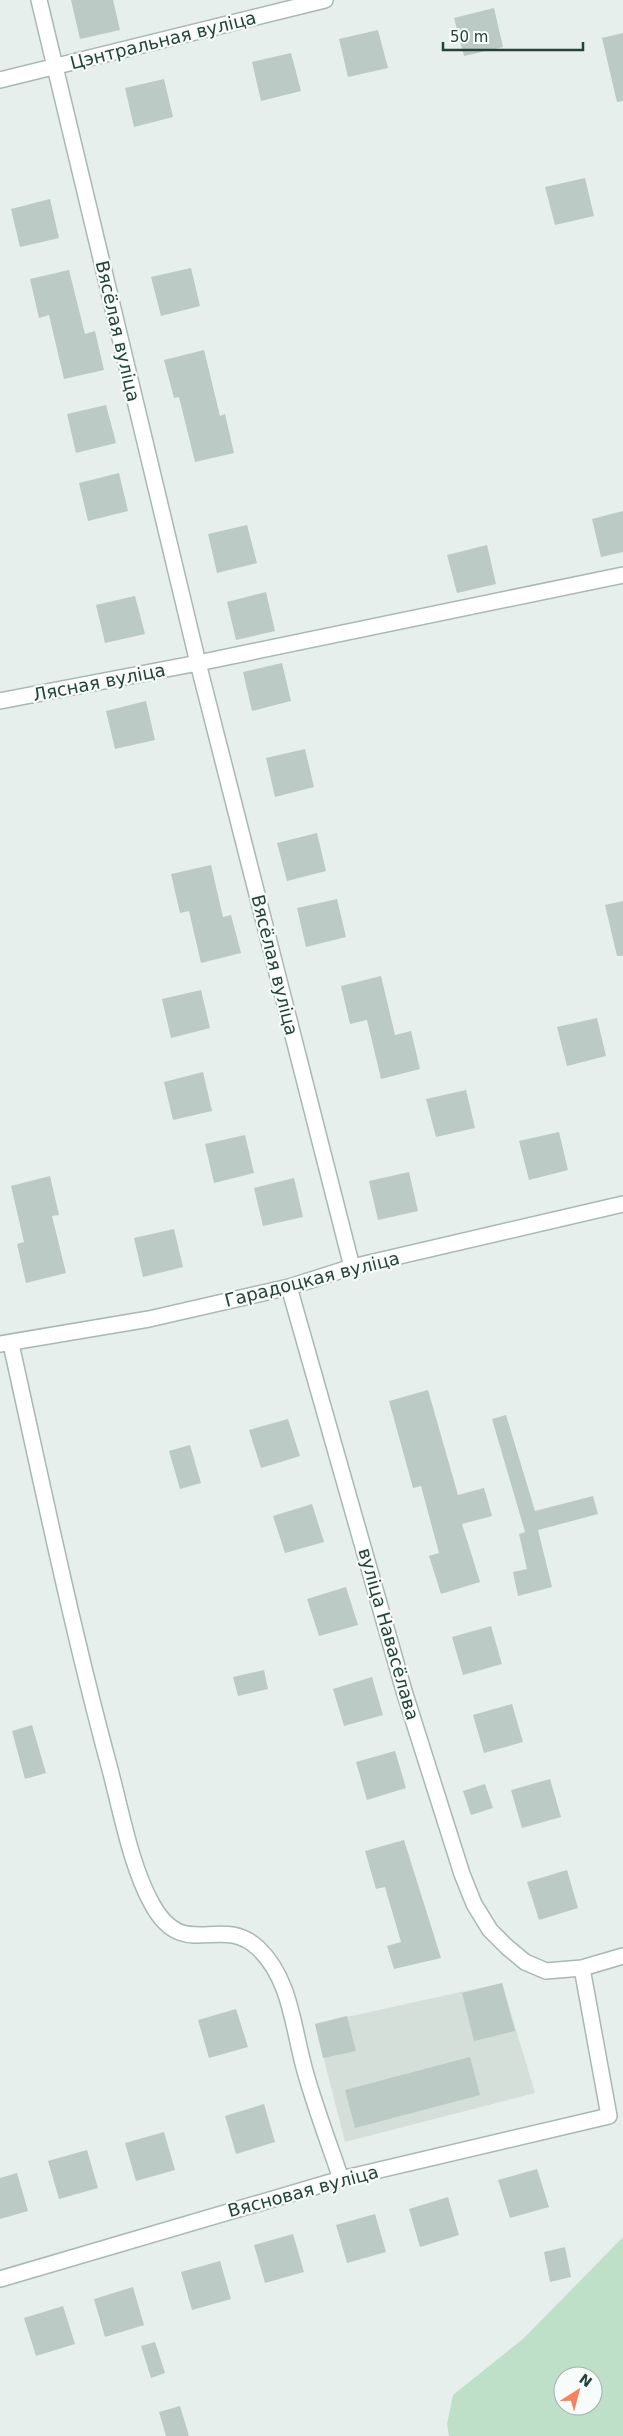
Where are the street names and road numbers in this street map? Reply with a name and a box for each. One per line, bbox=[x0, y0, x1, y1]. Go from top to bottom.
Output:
street label: Цэнтральная вуліца bbox=[68, 7, 258, 73]
street label: Вясёлая вуліца bbox=[92, 258, 144, 404]
street label: Лясная вуліца bbox=[31, 659, 167, 705]
street label: Вясёлая вуліца bbox=[247, 892, 303, 1038]
street label: Гарадоцкая вуліца bbox=[222, 1247, 402, 1311]
street label: вуліца Навасёлава bbox=[354, 1545, 424, 1723]
street label: Вясновая вуліца bbox=[225, 2161, 381, 2221]

